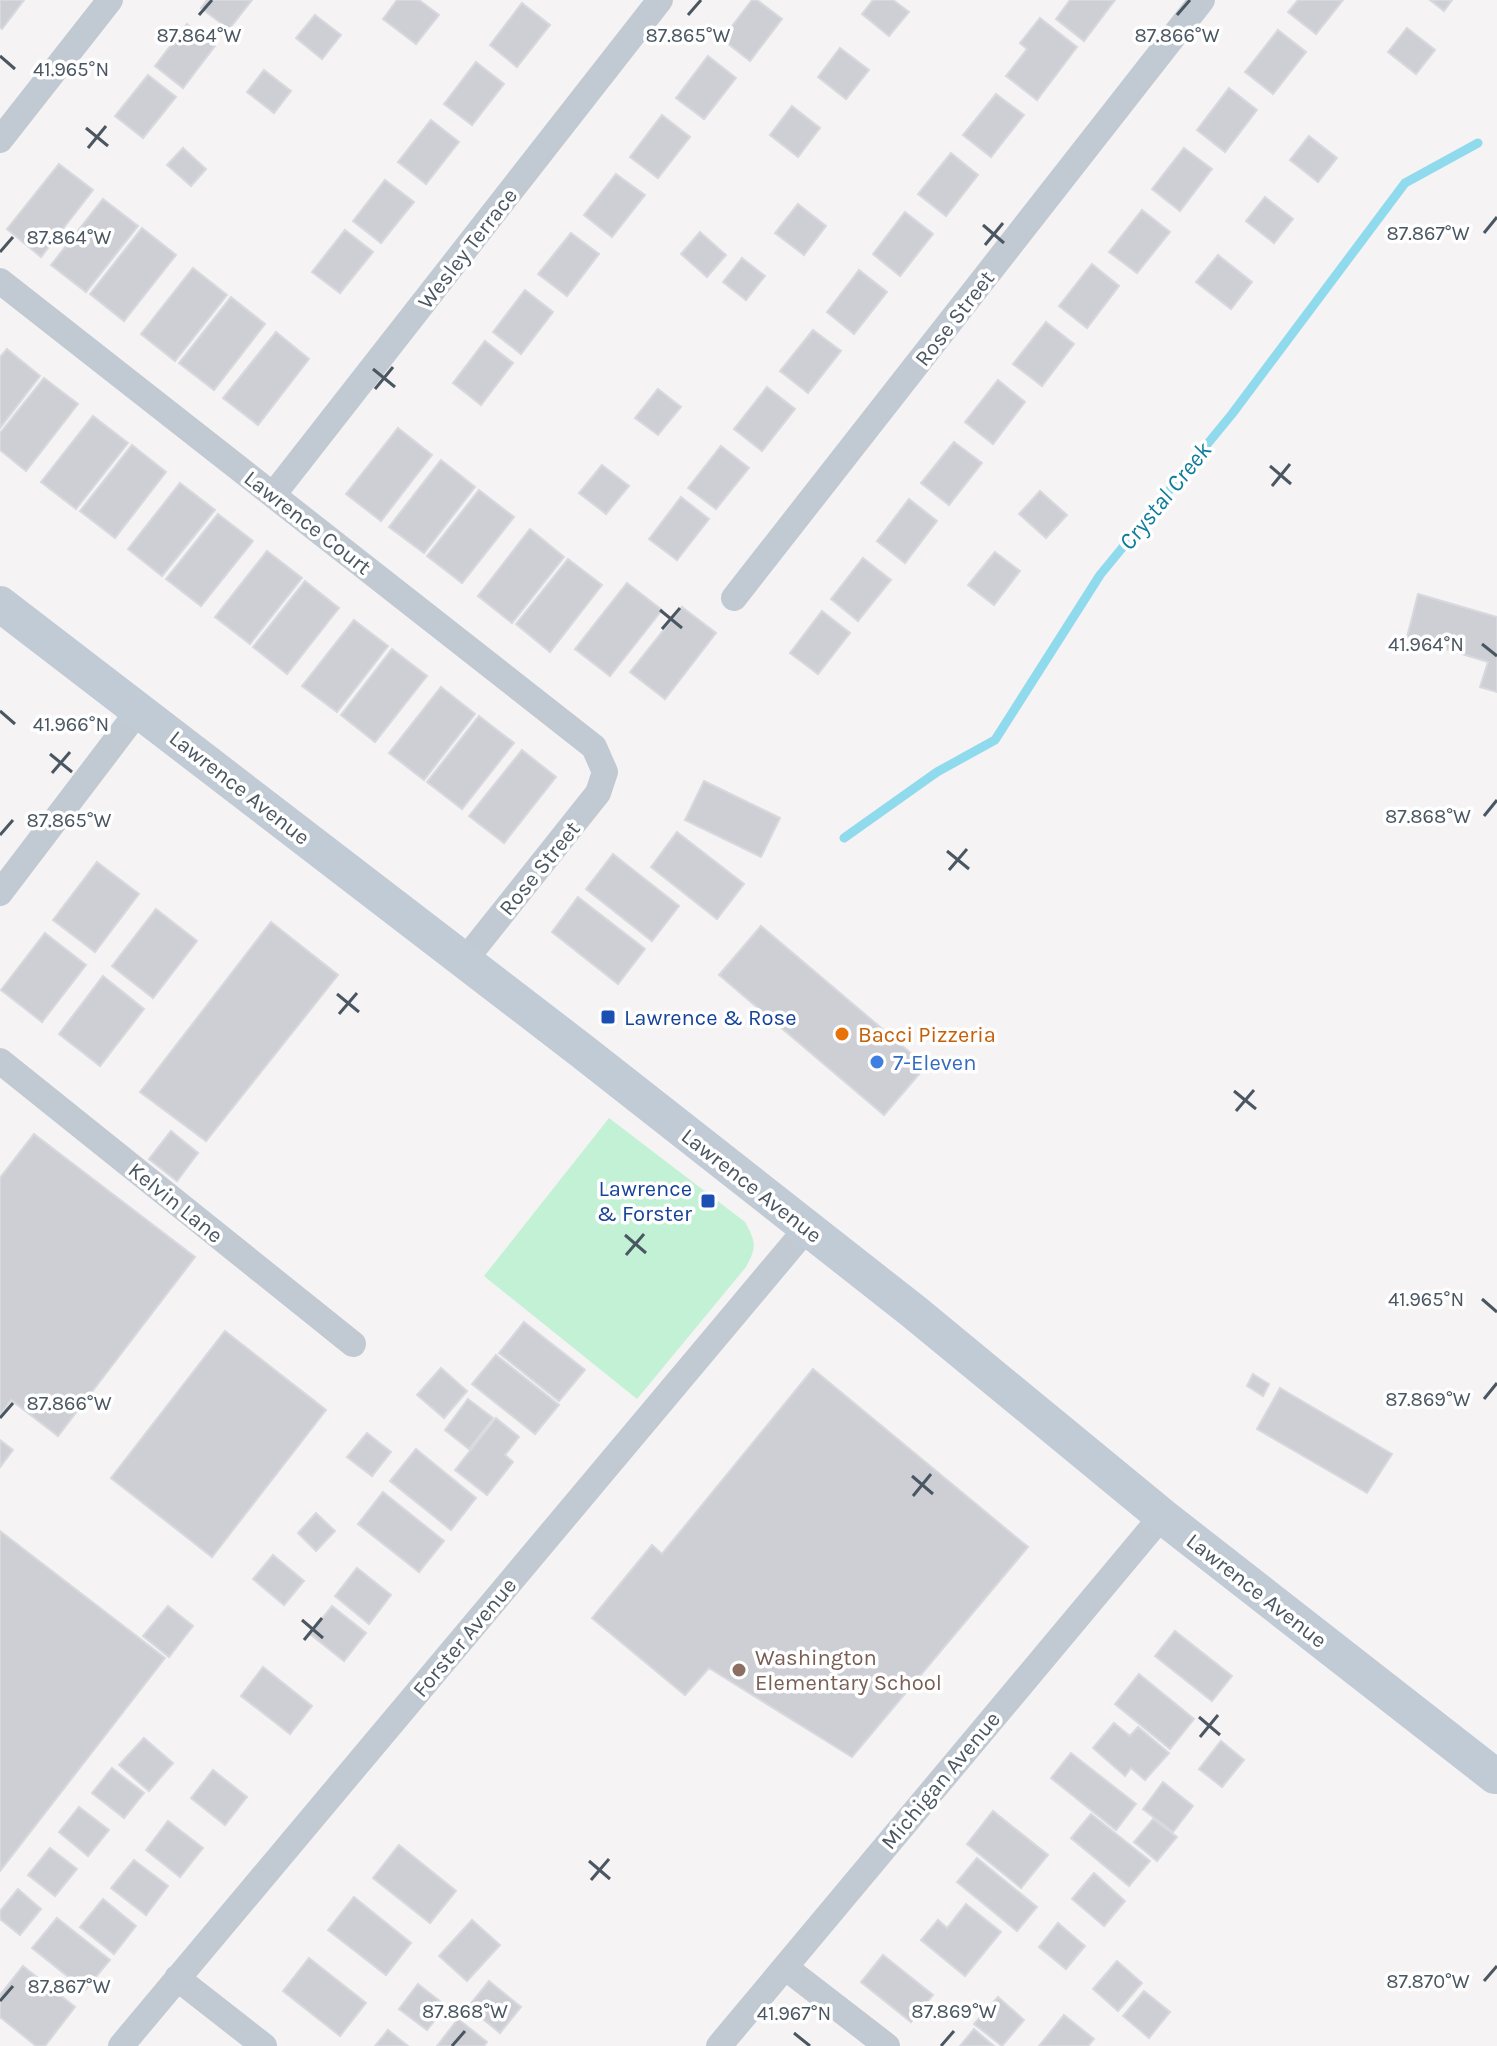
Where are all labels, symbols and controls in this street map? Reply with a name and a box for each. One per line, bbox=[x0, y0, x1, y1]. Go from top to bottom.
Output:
text: 87.864°W bbox=[157, 24, 242, 47]
text: 87.865°W bbox=[646, 24, 731, 47]
text: 87.866°W bbox=[1134, 24, 1220, 47]
text: 41.965°N bbox=[33, 58, 109, 81]
street label: Wesley Terrace bbox=[413, 183, 523, 314]
text: 87.867°W bbox=[1386, 222, 1470, 245]
text: 87.864°W bbox=[27, 226, 112, 249]
street label: Rose Street bbox=[909, 266, 1000, 372]
water label: Crystal Creek bbox=[1113, 436, 1217, 556]
street label: Lawrence Court bbox=[239, 465, 376, 580]
text: 41.964°N bbox=[1388, 633, 1464, 656]
text: 41.966°N bbox=[33, 713, 109, 736]
street label: Lawrence Avenue bbox=[164, 725, 315, 851]
text: 87.868°W bbox=[1385, 805, 1471, 828]
text: 87.865°W bbox=[27, 809, 112, 832]
street label: Rose Street bbox=[494, 816, 586, 921]
place label: Lawrence & Rose bbox=[624, 1005, 796, 1031]
marker: Lawrence & Rose bbox=[599, 1008, 617, 1026]
place label: Bacci Pizzeria bbox=[858, 1022, 996, 1048]
marker: Bacci Pizzeria bbox=[833, 1025, 851, 1043]
place label: 7-Eleven bbox=[893, 1050, 976, 1076]
marker: 7-Eleven bbox=[868, 1053, 886, 1071]
street label: Lawrence Avenue bbox=[676, 1123, 827, 1249]
street label: Kelvin Lane bbox=[123, 1157, 228, 1249]
place label: Lawrence & Forster bbox=[597, 1176, 692, 1227]
marker: Lawrence & Forster bbox=[699, 1192, 717, 1210]
text: 41.965°N bbox=[1388, 1288, 1464, 1311]
text: 87.869°W bbox=[1385, 1388, 1471, 1411]
text: 87.866°W bbox=[26, 1392, 112, 1415]
street label: Lawrence Avenue bbox=[1181, 1528, 1332, 1654]
street label: Forster Avenue bbox=[407, 1573, 522, 1703]
place label: Washington Elementary School bbox=[755, 1645, 942, 1696]
marker: Washington Elementary School bbox=[730, 1661, 748, 1679]
street label: Michigan Avenue bbox=[876, 1706, 1006, 1855]
text: 87.870°W bbox=[1386, 1970, 1470, 1993]
text: 87.867°W bbox=[27, 1975, 111, 1998]
text: 87.868°W bbox=[422, 2000, 508, 2023]
text: 87.869°W bbox=[911, 2000, 997, 2023]
text: 41.967°N bbox=[757, 2002, 831, 2025]

